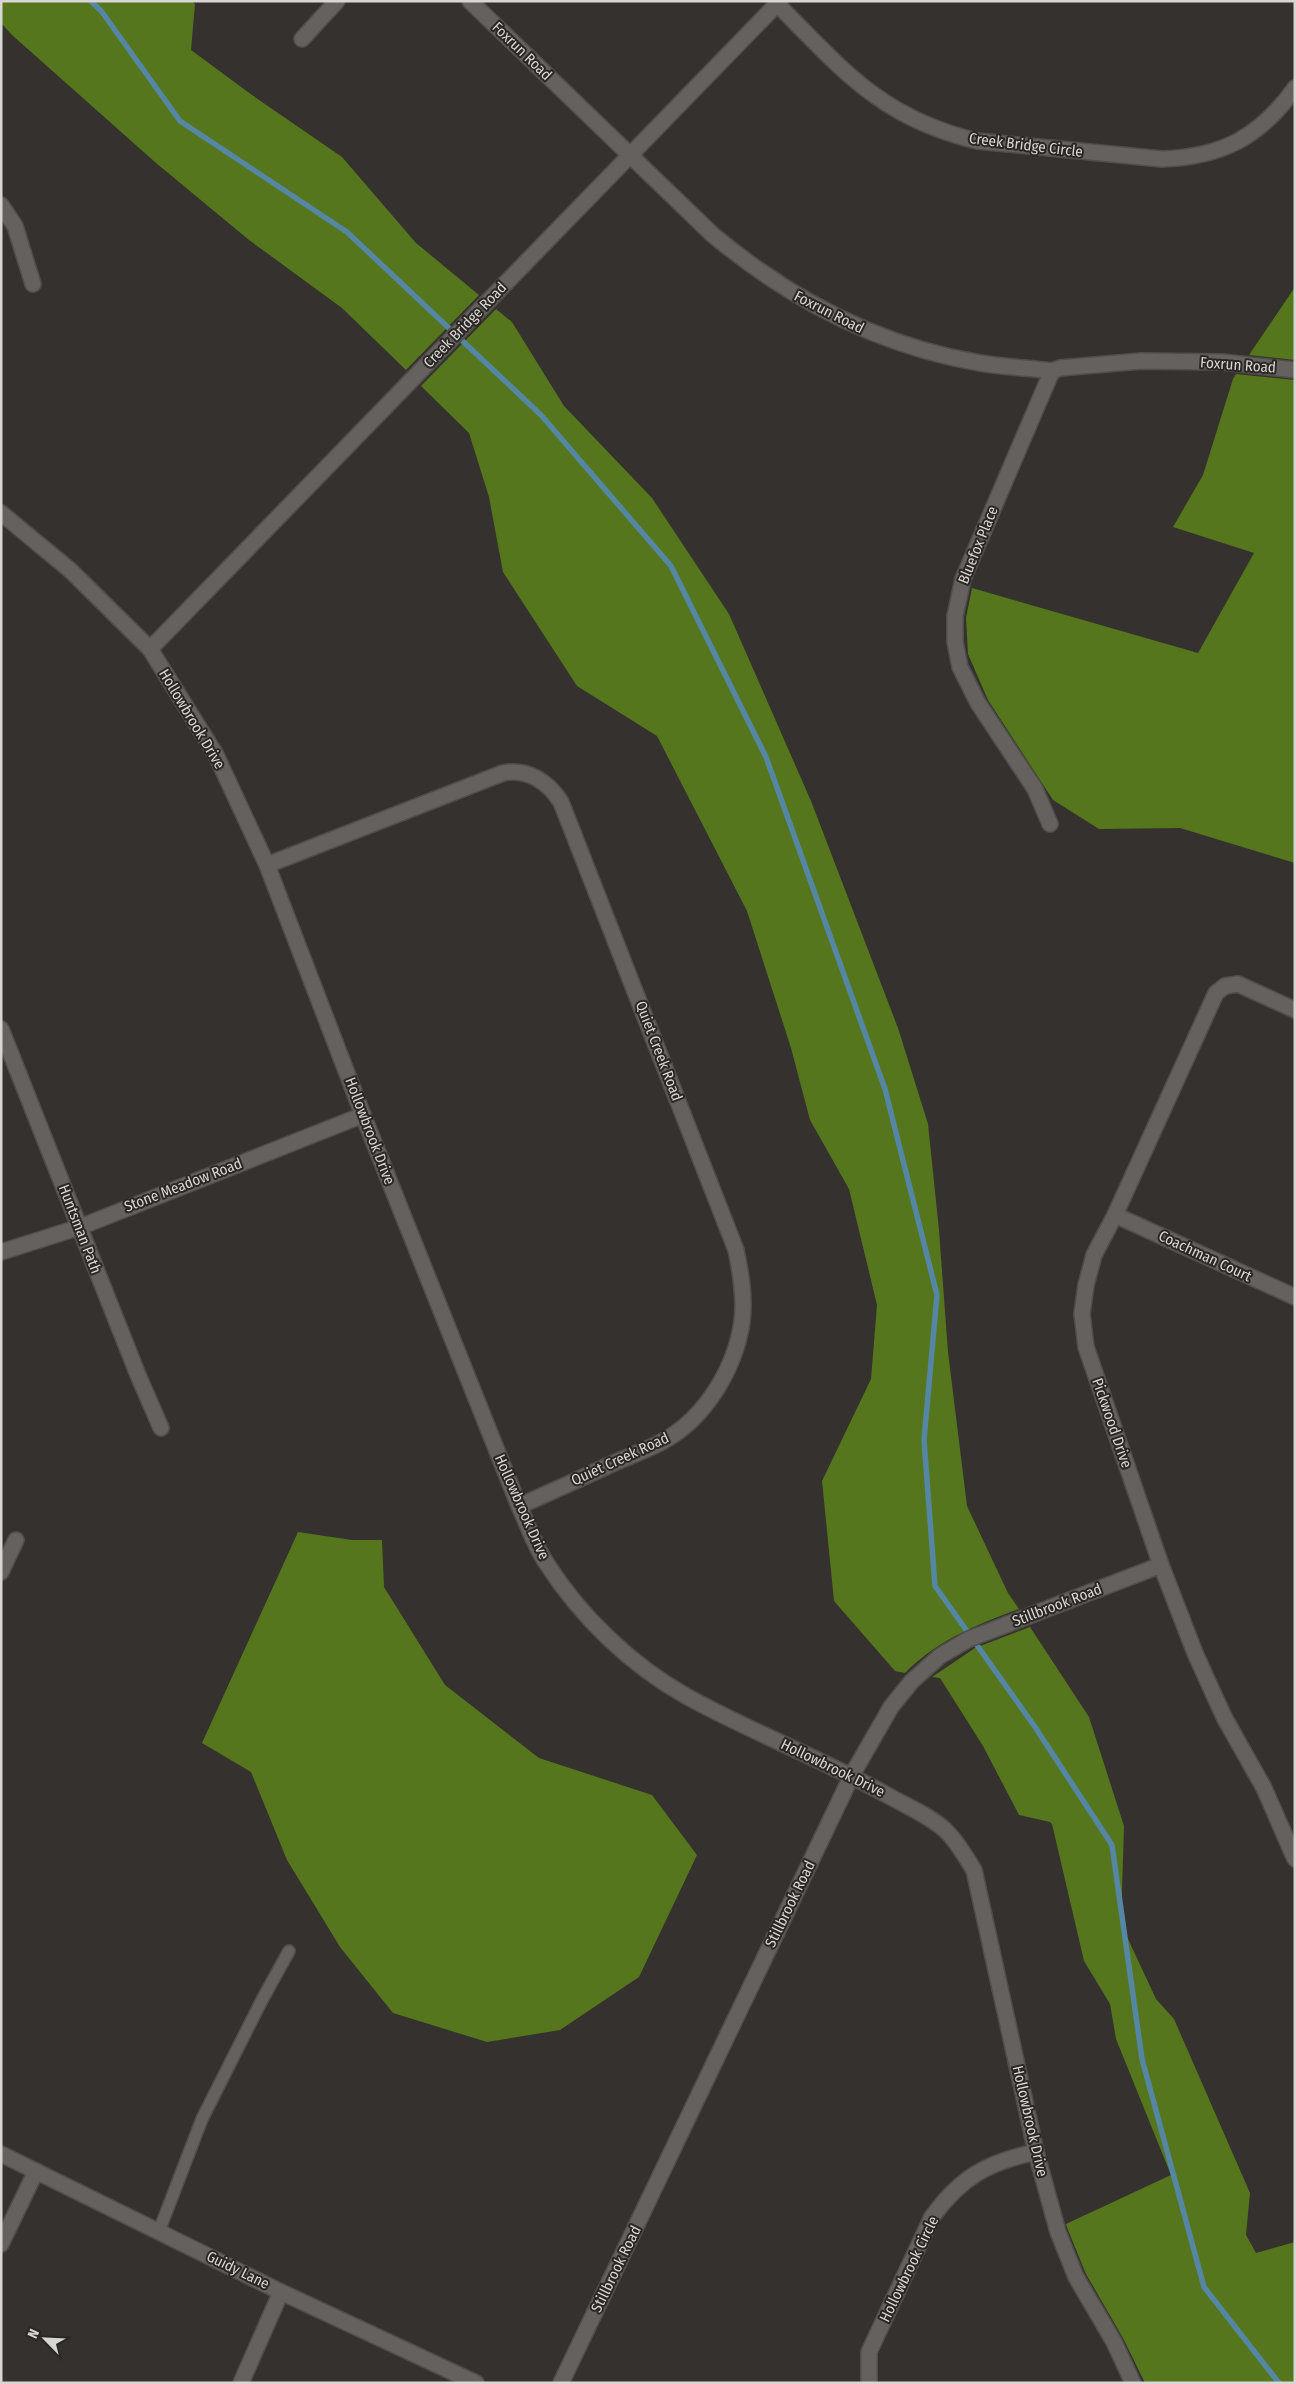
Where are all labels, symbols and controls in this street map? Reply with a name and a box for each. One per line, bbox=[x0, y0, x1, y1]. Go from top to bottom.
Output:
street label: Foxrun Road bbox=[488, 18, 556, 84]
street label: Creek Bridge Circle bbox=[968, 129, 1084, 161]
street label: Creek Bridge Road bbox=[420, 279, 510, 371]
street label: Foxrun Road bbox=[791, 287, 867, 337]
street label: Foxrun Road bbox=[1199, 353, 1277, 377]
street label: Bluefox Place bbox=[954, 504, 1002, 586]
street label: Hollowbrook Drive bbox=[155, 666, 229, 772]
street label: Quiet Creek Road bbox=[632, 999, 686, 1103]
street label: Hollowbrook Drive bbox=[341, 1075, 399, 1187]
street label: Stone Meadow Road bbox=[122, 1154, 244, 1216]
street label: Huntsman Path bbox=[55, 1182, 105, 1276]
street label: Coachman Court bbox=[1156, 1227, 1254, 1285]
street label: Pickwood Drive bbox=[1088, 1376, 1136, 1470]
street label: Quiet Creek Road bbox=[568, 1429, 672, 1489]
street label: Hollowbrook Drive bbox=[491, 1452, 553, 1562]
street label: Stillbrook Road bbox=[1010, 1580, 1104, 1630]
street label: Hollowbrook Drive bbox=[778, 1735, 888, 1801]
street label: Stillbrook Road bbox=[761, 1858, 819, 1950]
street label: Hollowbrook Drive bbox=[1008, 2064, 1052, 2178]
street label: Hollowbrook Circle bbox=[876, 2213, 942, 2325]
street label: Stillbrook Road bbox=[587, 2223, 645, 2315]
street label: Guidy Lane bbox=[204, 2247, 272, 2293]
north arrow bbox=[20, 2314, 70, 2364]
text: N bbox=[24, 2327, 43, 2341]

